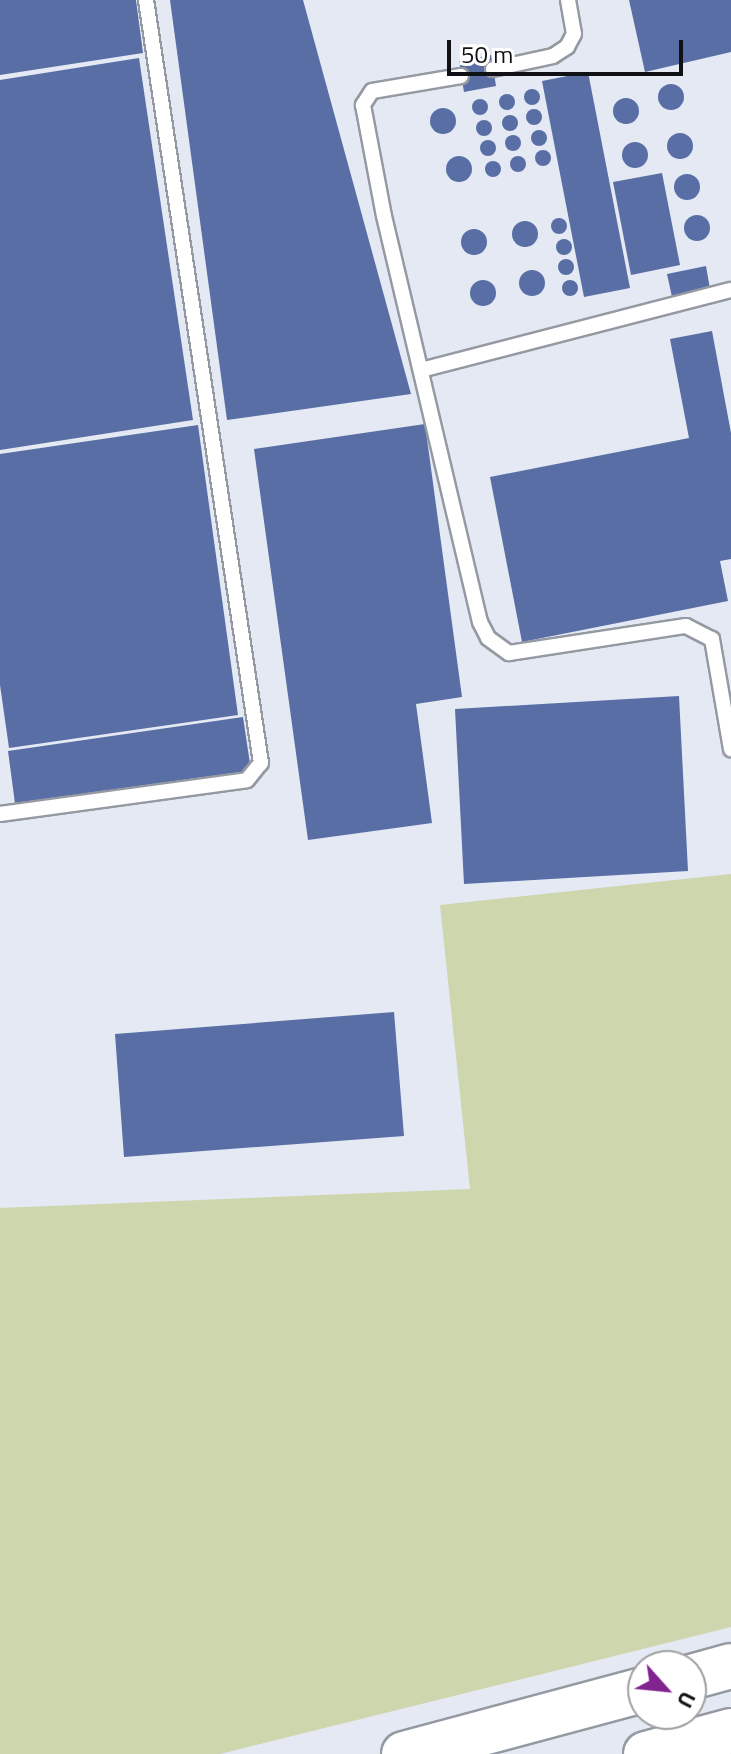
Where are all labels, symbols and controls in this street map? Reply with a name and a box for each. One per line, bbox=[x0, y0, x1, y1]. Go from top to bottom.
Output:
scale bar bbox=[451, 24, 687, 74]
text: 50 m bbox=[461, 36, 513, 72]
north arrow bbox=[627, 1650, 707, 1730]
text: U bbox=[668, 1686, 705, 1714]

